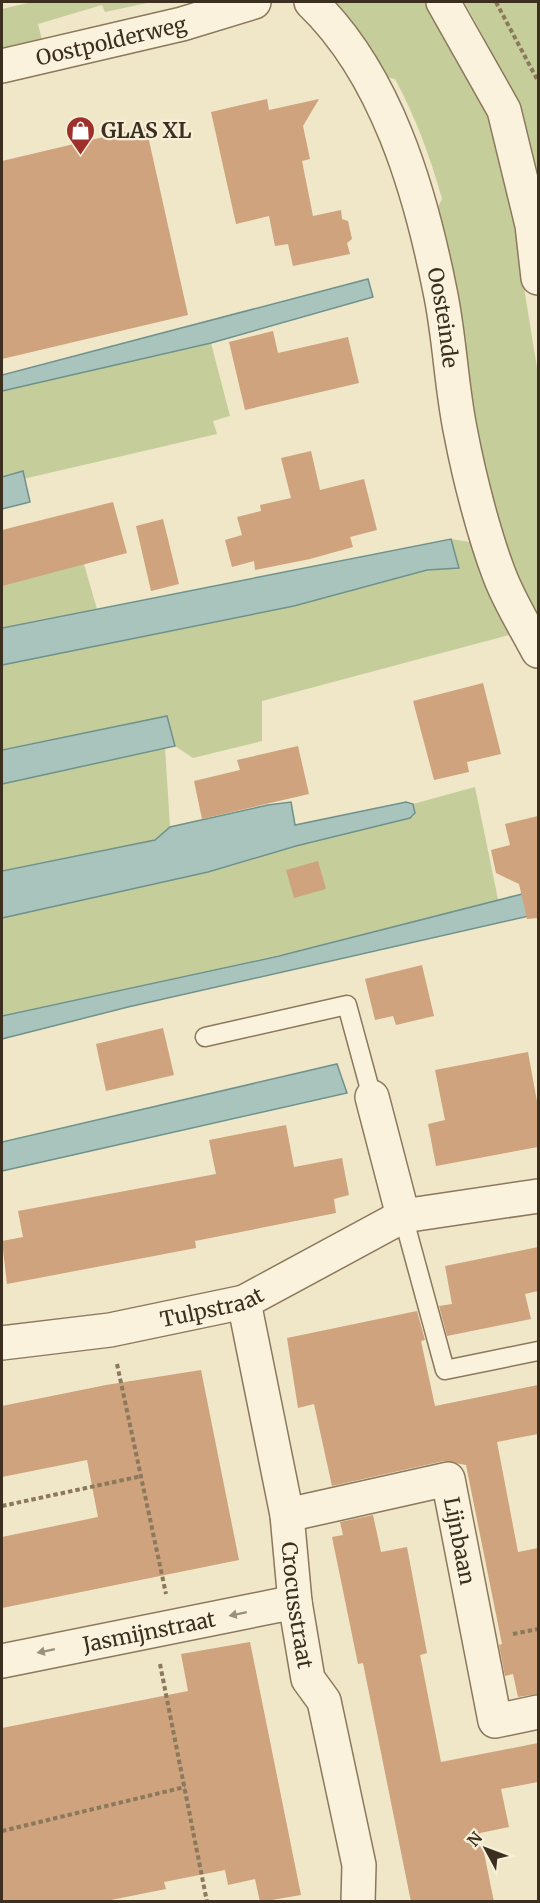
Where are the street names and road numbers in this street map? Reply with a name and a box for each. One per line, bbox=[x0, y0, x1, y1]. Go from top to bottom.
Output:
street label: Oostpolderweg bbox=[33, 10, 189, 71]
street label: Oosteinde bbox=[422, 265, 465, 369]
street label: Tulpstraat bbox=[158, 1281, 268, 1333]
street label: Lijnbaan bbox=[438, 1495, 482, 1587]
street label: Crocusstraat bbox=[276, 1540, 320, 1671]
street label: Jasmijnstraat bbox=[79, 1605, 218, 1658]

